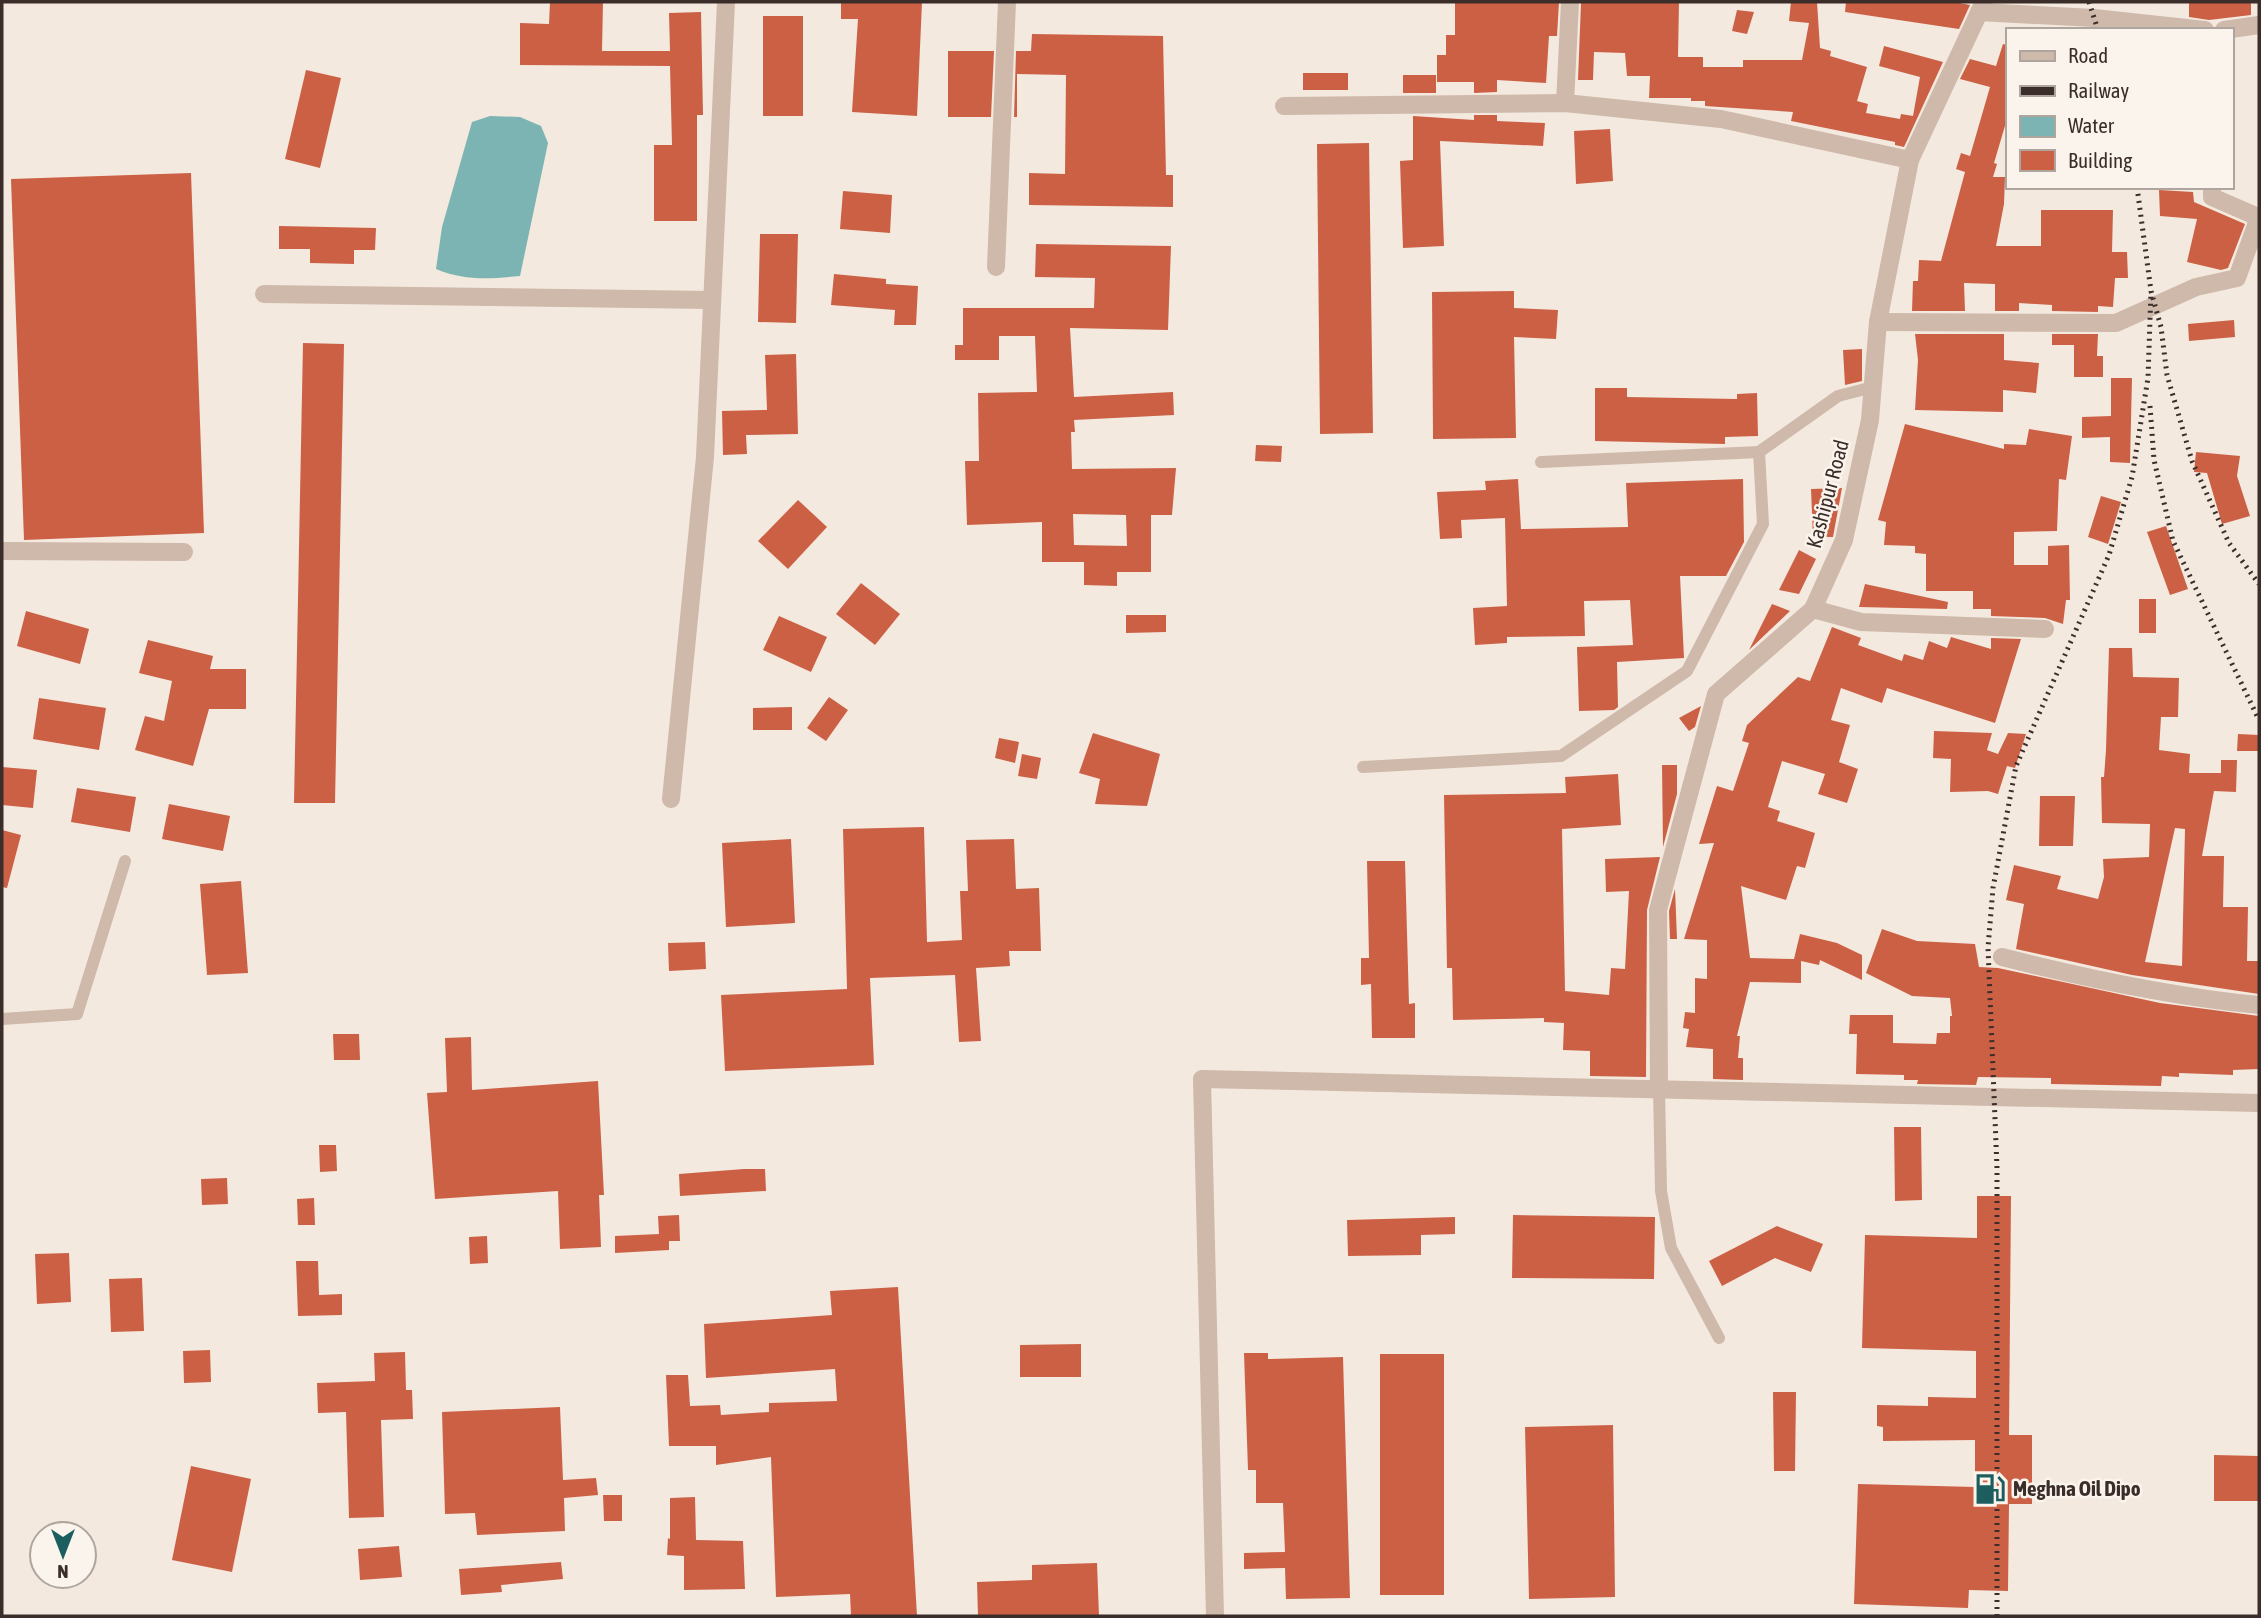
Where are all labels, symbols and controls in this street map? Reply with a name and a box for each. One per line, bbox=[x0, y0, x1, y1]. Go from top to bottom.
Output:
legend bbox=[2006, 28, 2233, 189]
text: Road bbox=[2068, 43, 2108, 67]
text: Railway bbox=[2068, 78, 2130, 102]
text: Water bbox=[2068, 113, 2115, 137]
text: Building bbox=[2068, 148, 2132, 172]
street label: Kashipur Road bbox=[1801, 437, 1853, 551]
fuel station icon: Meghna Oil Dipo bbox=[1973, 1472, 2007, 1506]
place label: Meghna Oil Dipo bbox=[2013, 1476, 2141, 1500]
north arrow bbox=[28, 1520, 98, 1590]
text: N bbox=[57, 1561, 69, 1583]

